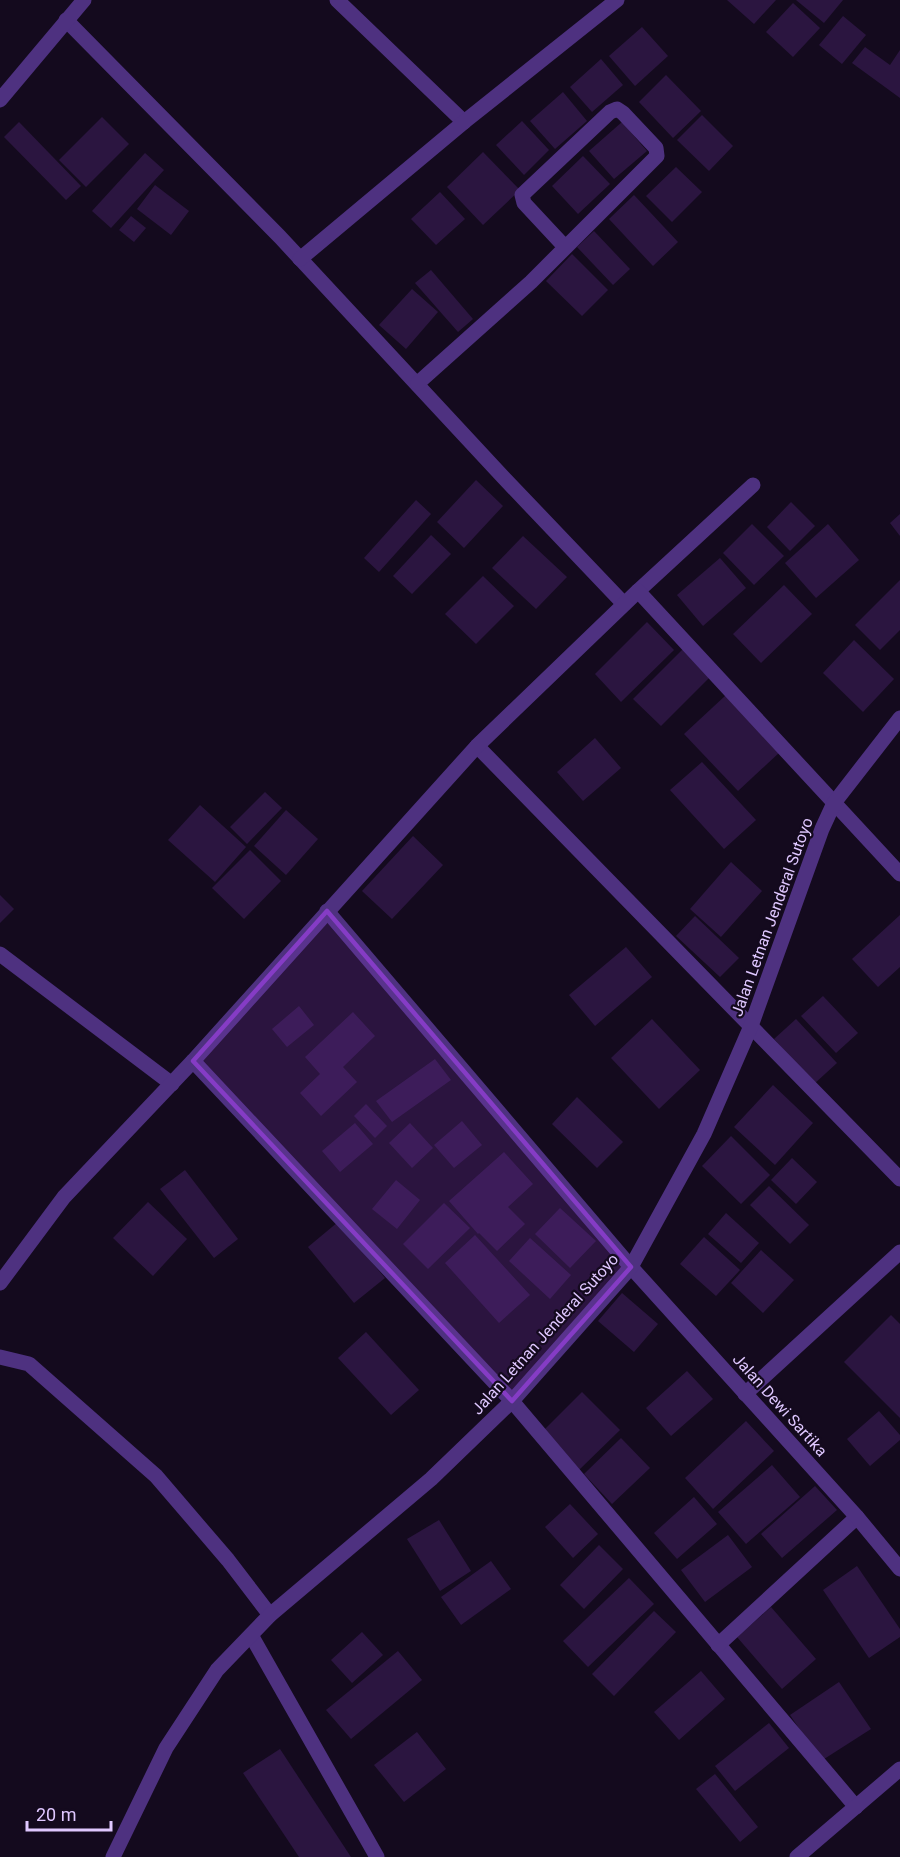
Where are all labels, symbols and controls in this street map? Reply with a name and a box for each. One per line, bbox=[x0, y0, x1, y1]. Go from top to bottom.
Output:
street label: Jalan Letnan Jenderal Sutoyo bbox=[727, 815, 817, 1019]
street label: Jalan Letnan Jenderal Sutoyo bbox=[468, 1250, 622, 1418]
street label: Jalan Dewi Sartika bbox=[729, 1350, 831, 1460]
scale bar bbox=[27, 1794, 111, 1832]
text: 20 m bbox=[36, 1804, 76, 1825]

